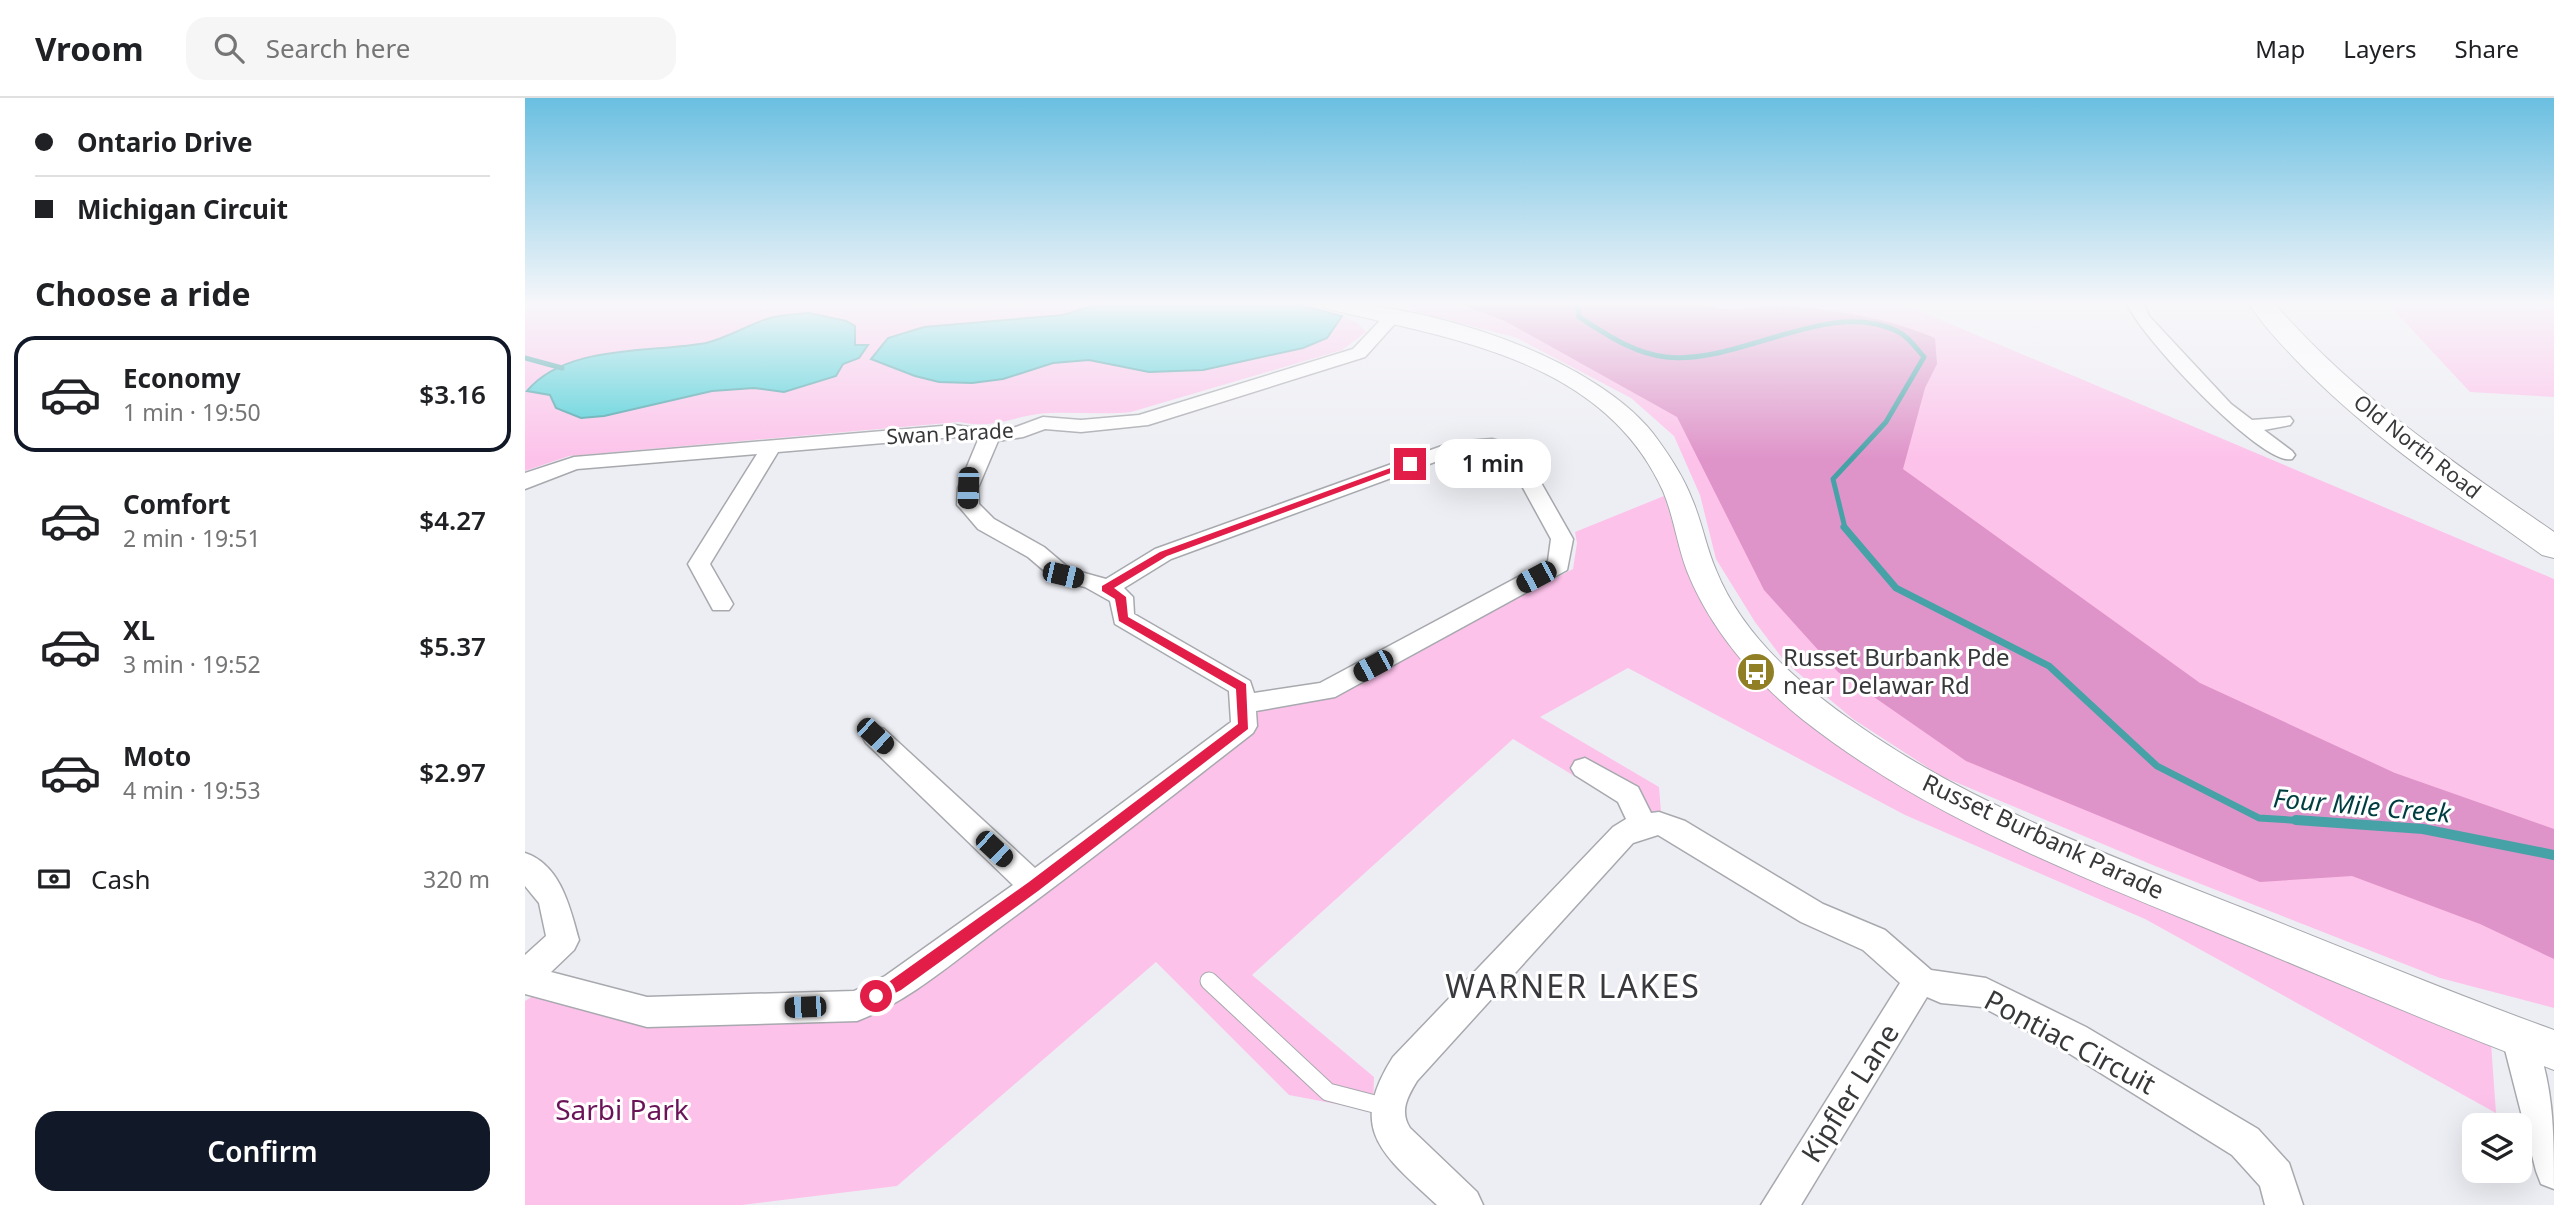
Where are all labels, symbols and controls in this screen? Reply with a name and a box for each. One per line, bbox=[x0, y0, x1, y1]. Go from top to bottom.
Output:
search box bbox=[186, 17, 676, 80]
text: Vroom bbox=[35, 26, 144, 71]
icon: search bbox=[210, 29, 248, 67]
text: Search here bbox=[266, 30, 410, 66]
text: Map bbox=[2255, 32, 2305, 65]
text: Layers bbox=[2343, 32, 2417, 65]
text: Share bbox=[2455, 32, 2519, 65]
text: Ontario Drive bbox=[77, 124, 253, 160]
text: Michigan Circuit bbox=[77, 191, 288, 227]
text: Choose a ride bbox=[35, 272, 251, 315]
text: Economy bbox=[123, 360, 241, 396]
icon: car bbox=[39, 363, 102, 426]
text: $3.16 bbox=[419, 376, 486, 412]
street label: Old North Road bbox=[2348, 388, 2487, 505]
text: 1 min · 19:50 bbox=[123, 396, 261, 428]
street label: Swan Parade bbox=[886, 416, 1014, 450]
callout: 1 min bbox=[1435, 440, 1550, 488]
text: 1 min bbox=[1462, 447, 1524, 479]
route end bbox=[1394, 448, 1426, 480]
car bbox=[957, 467, 980, 509]
text: Comfort bbox=[123, 486, 231, 522]
icon: car bbox=[39, 489, 102, 552]
text: $4.27 bbox=[419, 502, 486, 538]
text: 2 min · 19:51 bbox=[123, 522, 261, 554]
car bbox=[1513, 558, 1560, 596]
car bbox=[1041, 560, 1086, 590]
text: XL bbox=[123, 612, 155, 648]
icon: car bbox=[39, 615, 102, 678]
text: $5.37 bbox=[419, 628, 486, 664]
place label: Russet Burbank Pde near Delawar Rd bbox=[1783, 640, 2009, 701]
car bbox=[1350, 647, 1397, 685]
text: 3 min · 19:52 bbox=[123, 648, 261, 680]
bus stop icon: Russet Burbank Pde near Delawar Rd bbox=[1735, 651, 1777, 693]
car bbox=[853, 714, 898, 758]
text: Moto bbox=[123, 738, 191, 774]
icon: car bbox=[39, 741, 102, 804]
text: $2.97 bbox=[419, 754, 486, 790]
street label: Russet Burbank Parade bbox=[1918, 765, 2170, 906]
text: 4 min · 19:53 bbox=[123, 774, 261, 806]
water label: Four Mile Creek bbox=[2272, 779, 2453, 831]
car bbox=[972, 827, 1017, 871]
icon: cash bbox=[35, 860, 73, 898]
text: Cash bbox=[91, 861, 151, 897]
text: 320 m bbox=[423, 863, 490, 895]
district label: WARNER LAKES bbox=[1445, 964, 1701, 1007]
route start bbox=[860, 980, 892, 1012]
street label: Pontiac Circuit bbox=[1978, 980, 2163, 1102]
car bbox=[784, 996, 827, 1018]
street label: Kipfler Lane bbox=[1792, 1016, 1907, 1169]
park label: Sarbi Park bbox=[555, 1090, 689, 1128]
button: Confirm bbox=[35, 1111, 490, 1191]
map controls bbox=[2462, 1113, 2532, 1183]
button: layers bbox=[2462, 1113, 2532, 1183]

